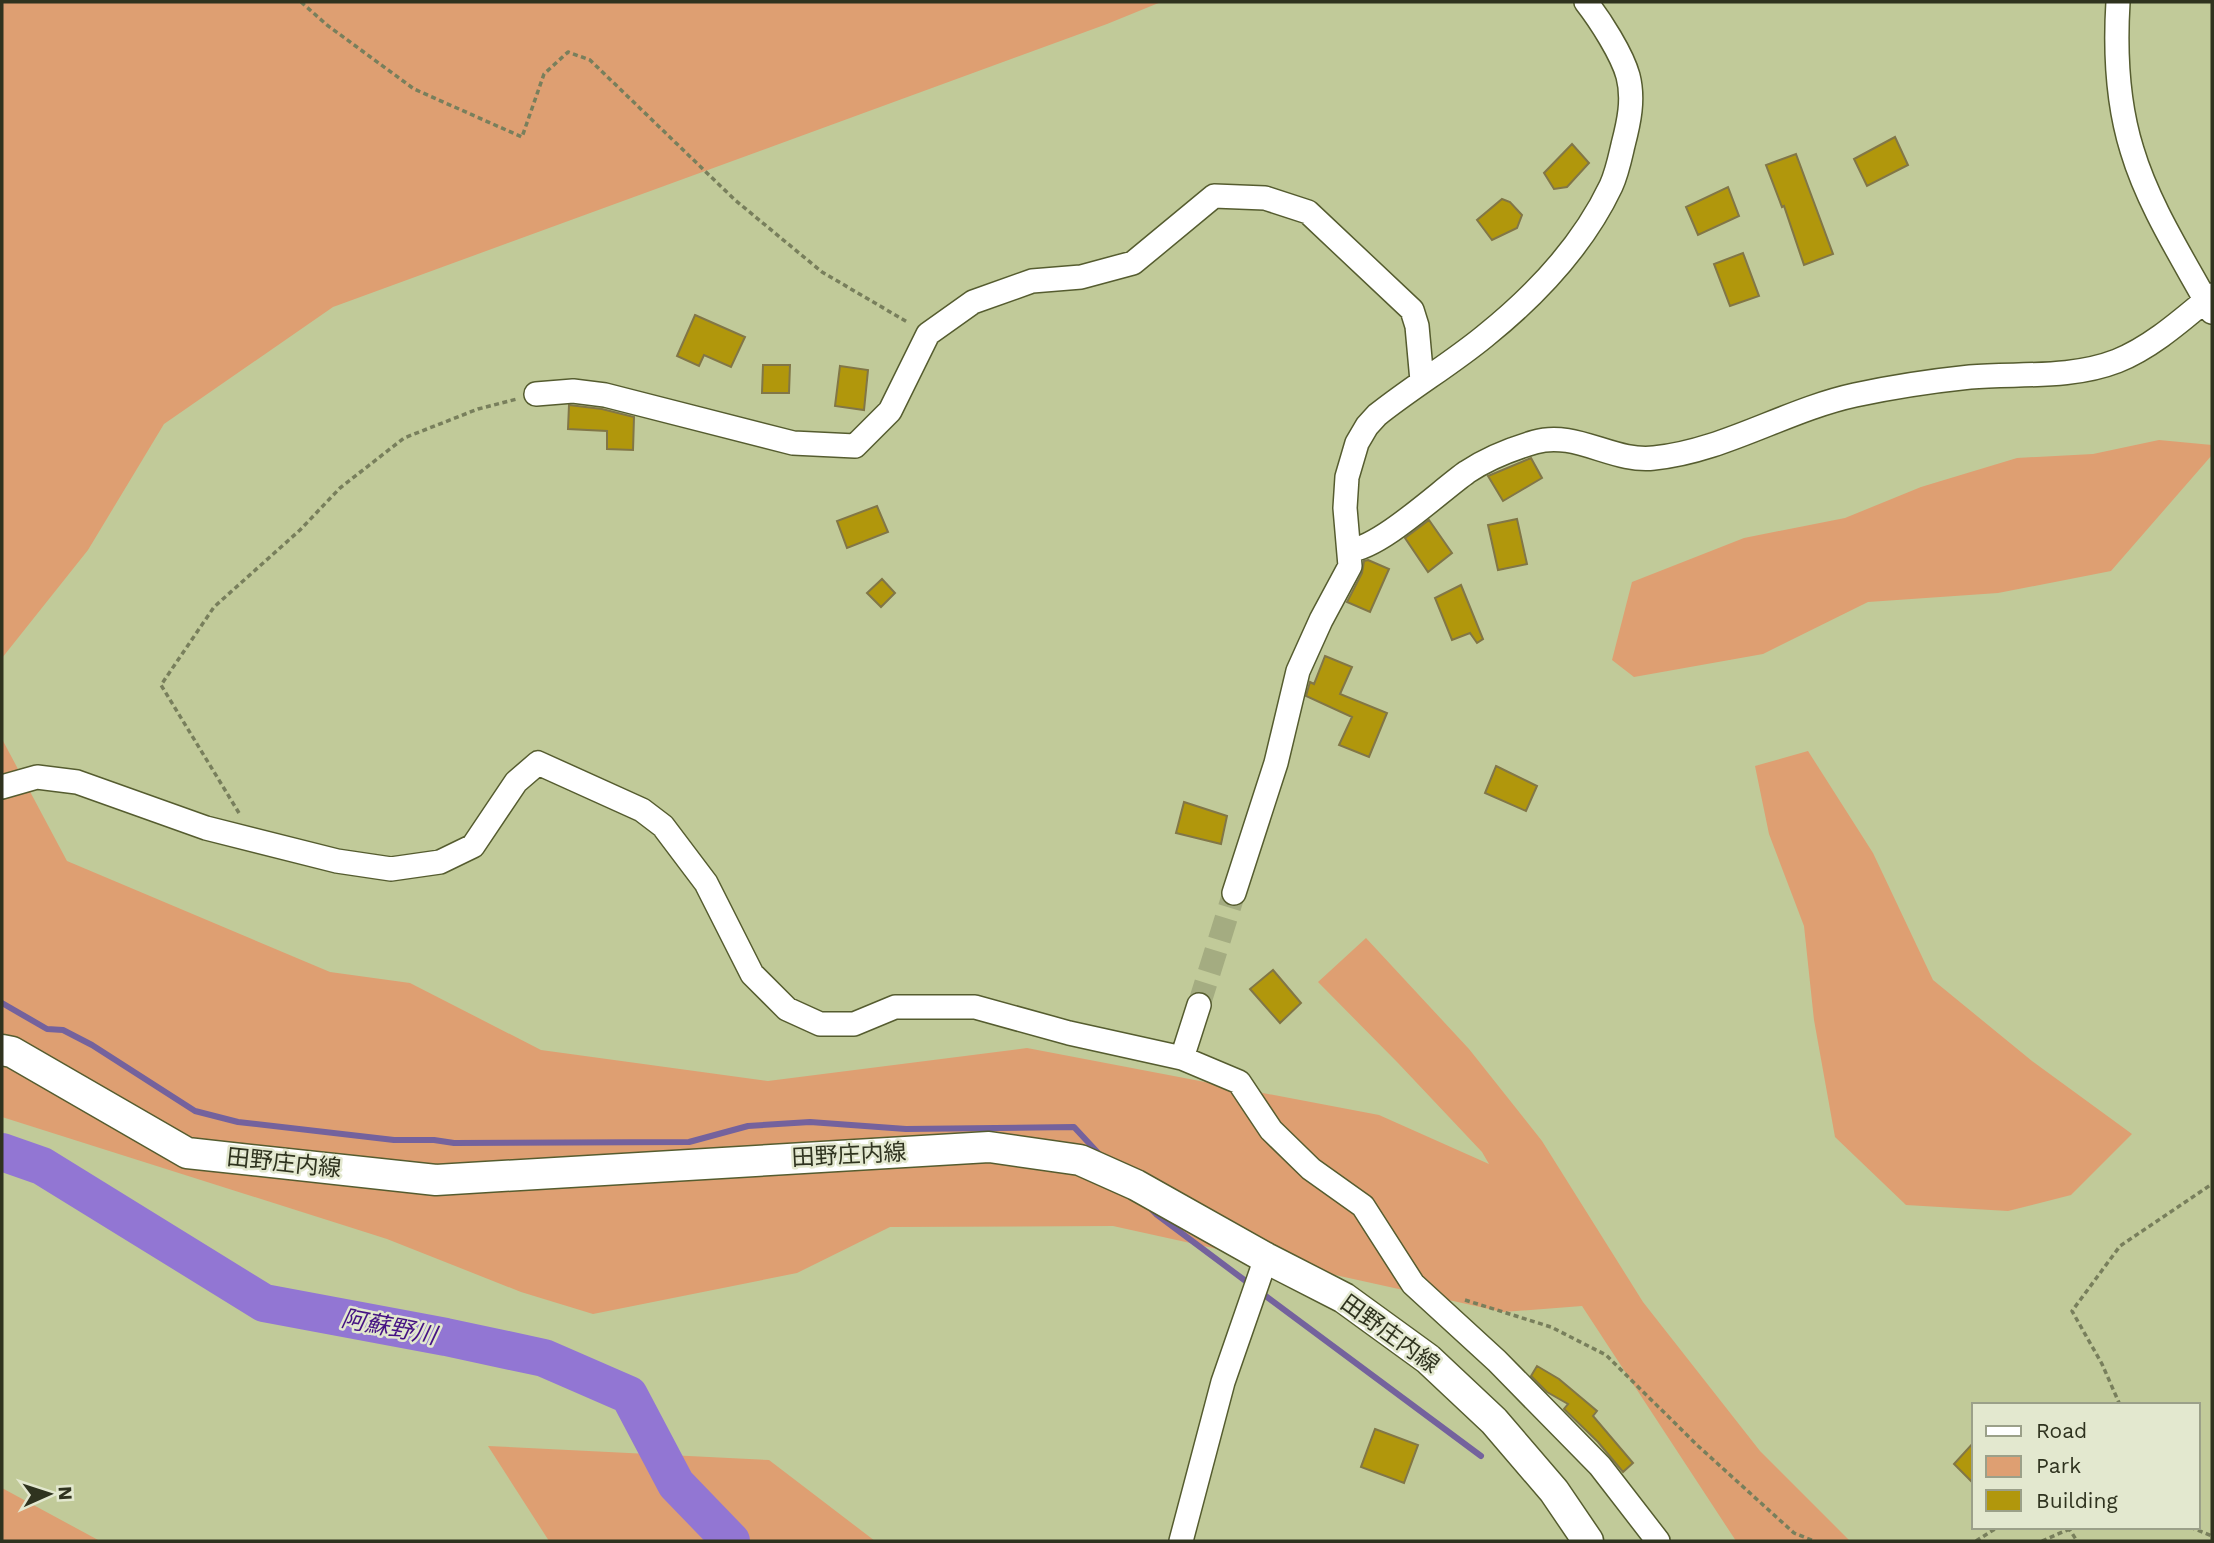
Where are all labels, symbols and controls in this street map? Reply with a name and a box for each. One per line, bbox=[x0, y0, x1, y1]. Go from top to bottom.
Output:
street label: 田野庄内線 bbox=[791, 1139, 907, 1171]
street label: 田野庄内線 bbox=[225, 1144, 343, 1182]
street label: 田野庄内線 bbox=[1336, 1289, 1444, 1379]
water label: 阿蘇野川 bbox=[339, 1304, 442, 1350]
legend bbox=[1972, 1403, 2200, 1529]
text: Road bbox=[2036, 1418, 2087, 1443]
text: Park bbox=[2036, 1453, 2081, 1478]
north arrow bbox=[14, 1459, 84, 1529]
text: N bbox=[54, 1485, 77, 1501]
text: Building bbox=[2036, 1488, 2118, 1513]

